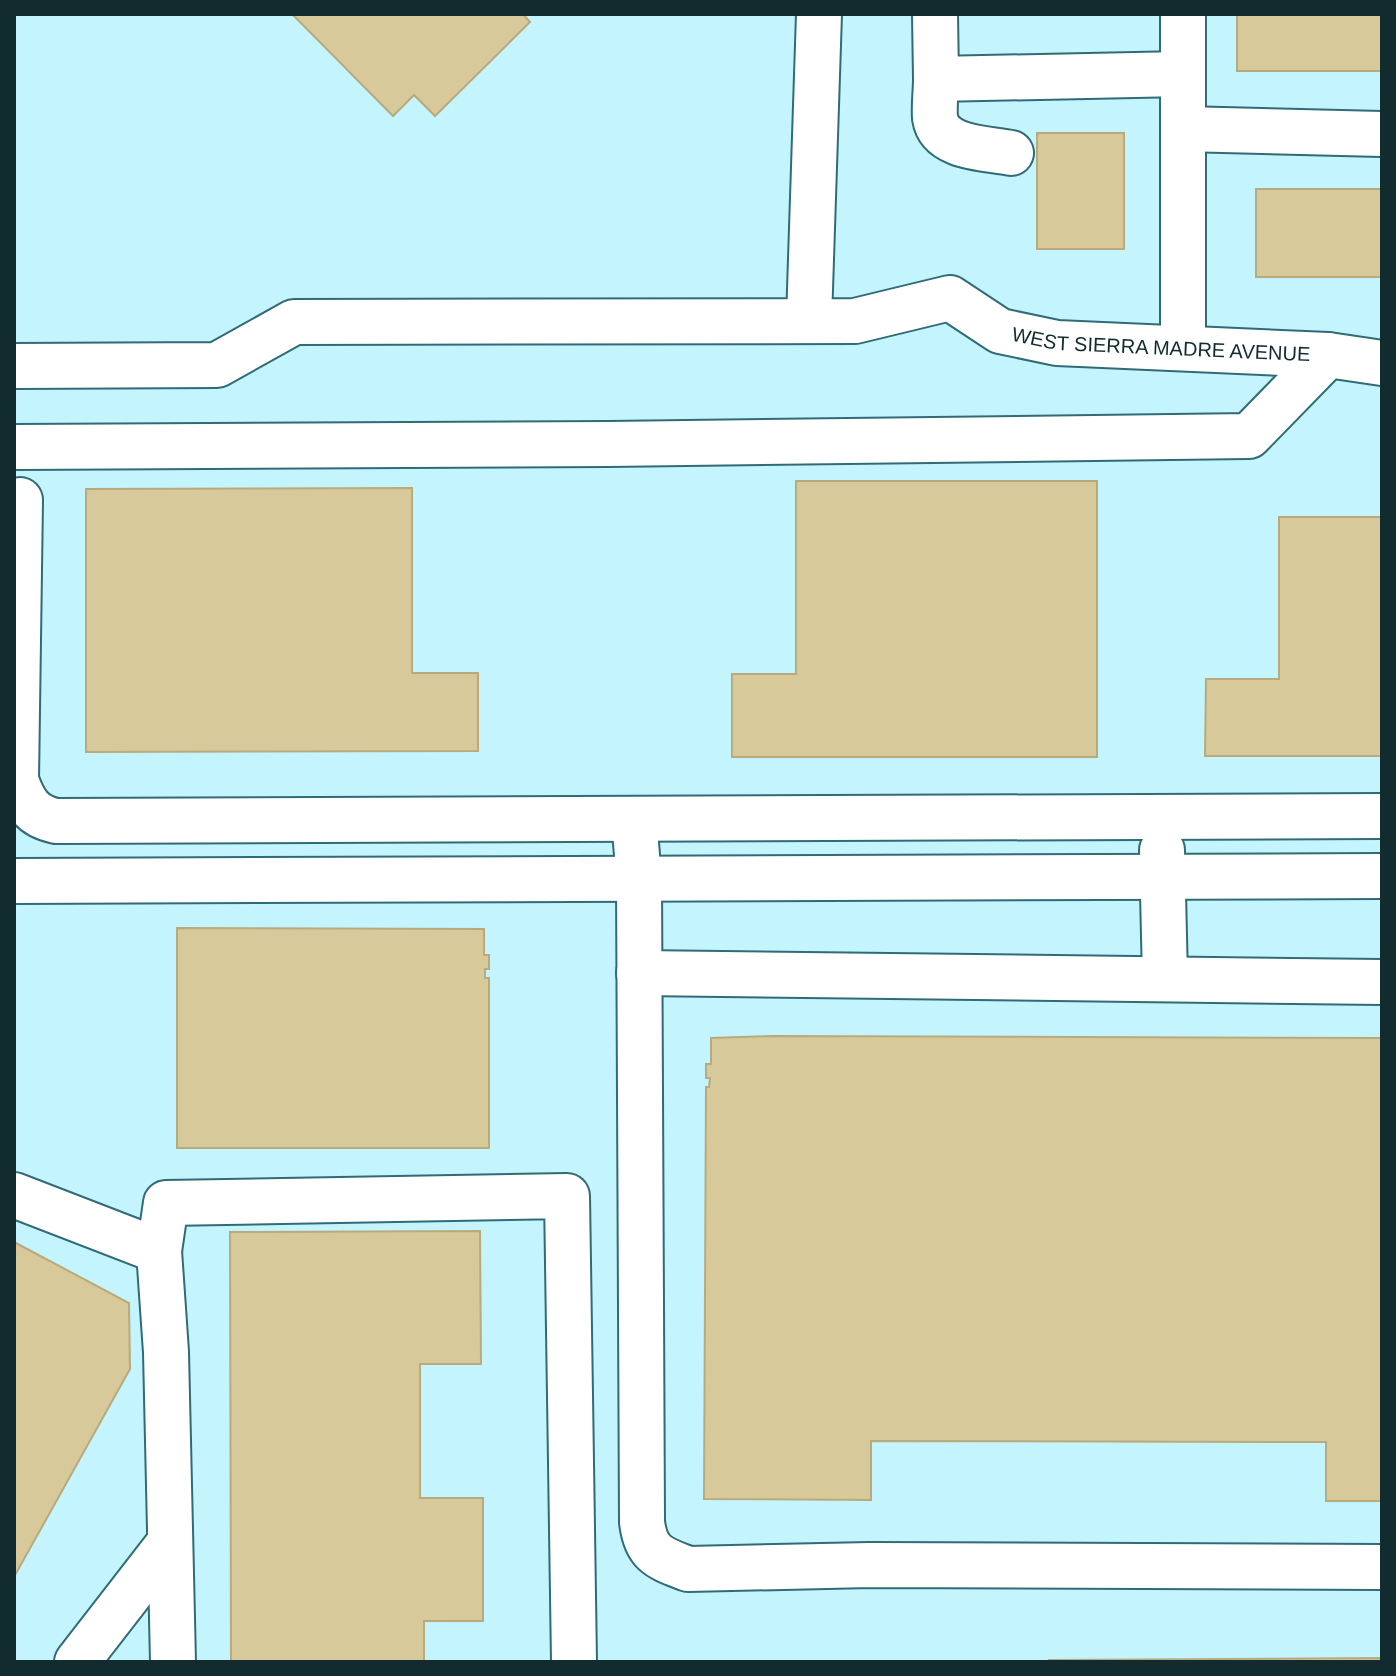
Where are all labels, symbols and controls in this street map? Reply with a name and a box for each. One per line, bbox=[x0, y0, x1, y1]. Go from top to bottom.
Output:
street label: WEST SIERRA MADRE AVENUE bbox=[1010, 323, 1311, 365]

